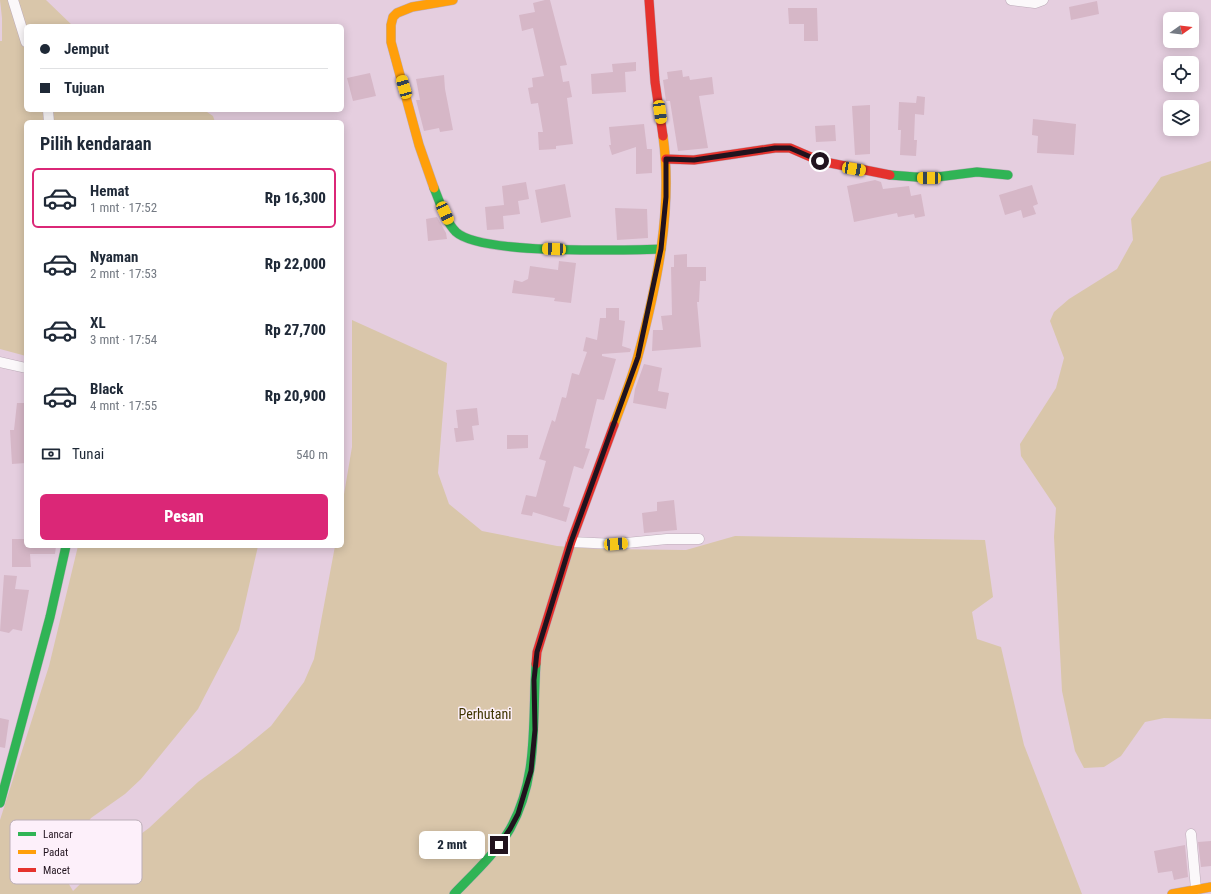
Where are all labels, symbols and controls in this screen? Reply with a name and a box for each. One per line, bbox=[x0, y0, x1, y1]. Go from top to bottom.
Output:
north arrow bbox=[1163, 12, 1199, 48]
map controls bbox=[1163, 12, 1199, 136]
text: Jemput bbox=[64, 40, 109, 58]
button: locate bbox=[1163, 56, 1199, 92]
car bbox=[395, 74, 413, 100]
text: Tujuan bbox=[64, 79, 105, 97]
car bbox=[652, 99, 668, 125]
button: layers bbox=[1163, 100, 1199, 136]
text: Pilih kendaraan bbox=[40, 133, 152, 154]
route start bbox=[811, 152, 829, 170]
car bbox=[841, 161, 867, 177]
car bbox=[917, 172, 941, 184]
icon: car bbox=[42, 180, 78, 216]
text: Hemat bbox=[90, 182, 129, 200]
text: Rp 16,300 bbox=[265, 189, 326, 207]
text: 1 mnt · 17:52 bbox=[90, 200, 157, 215]
car bbox=[434, 200, 456, 226]
car bbox=[542, 243, 566, 255]
icon: car bbox=[42, 246, 78, 282]
text: Nyaman bbox=[90, 248, 138, 266]
text: Rp 22,000 bbox=[265, 255, 326, 273]
text: 2 mnt · 17:53 bbox=[90, 266, 157, 281]
icon: car bbox=[42, 312, 78, 348]
text: XL bbox=[90, 314, 106, 332]
text: Rp 27,700 bbox=[265, 321, 326, 339]
text: 3 mnt · 17:54 bbox=[90, 332, 157, 347]
icon: car bbox=[42, 378, 78, 414]
text: Black bbox=[90, 380, 123, 398]
text: Rp 20,900 bbox=[265, 387, 326, 405]
text: 4 mnt · 17:55 bbox=[90, 398, 157, 413]
icon: cash bbox=[40, 443, 62, 465]
text: Tunai bbox=[72, 445, 104, 463]
text: 540 m bbox=[296, 447, 328, 462]
button: Pesan bbox=[40, 494, 328, 540]
car bbox=[604, 537, 628, 551]
park label: Perhutani bbox=[459, 706, 511, 722]
legend bbox=[10, 820, 142, 884]
text: Lancar bbox=[43, 828, 73, 841]
callout: 2 mnt bbox=[419, 831, 485, 859]
route end bbox=[490, 836, 508, 854]
text: 2 mnt bbox=[437, 837, 467, 852]
text: Padat bbox=[43, 846, 68, 859]
text: Macet bbox=[43, 864, 70, 877]

